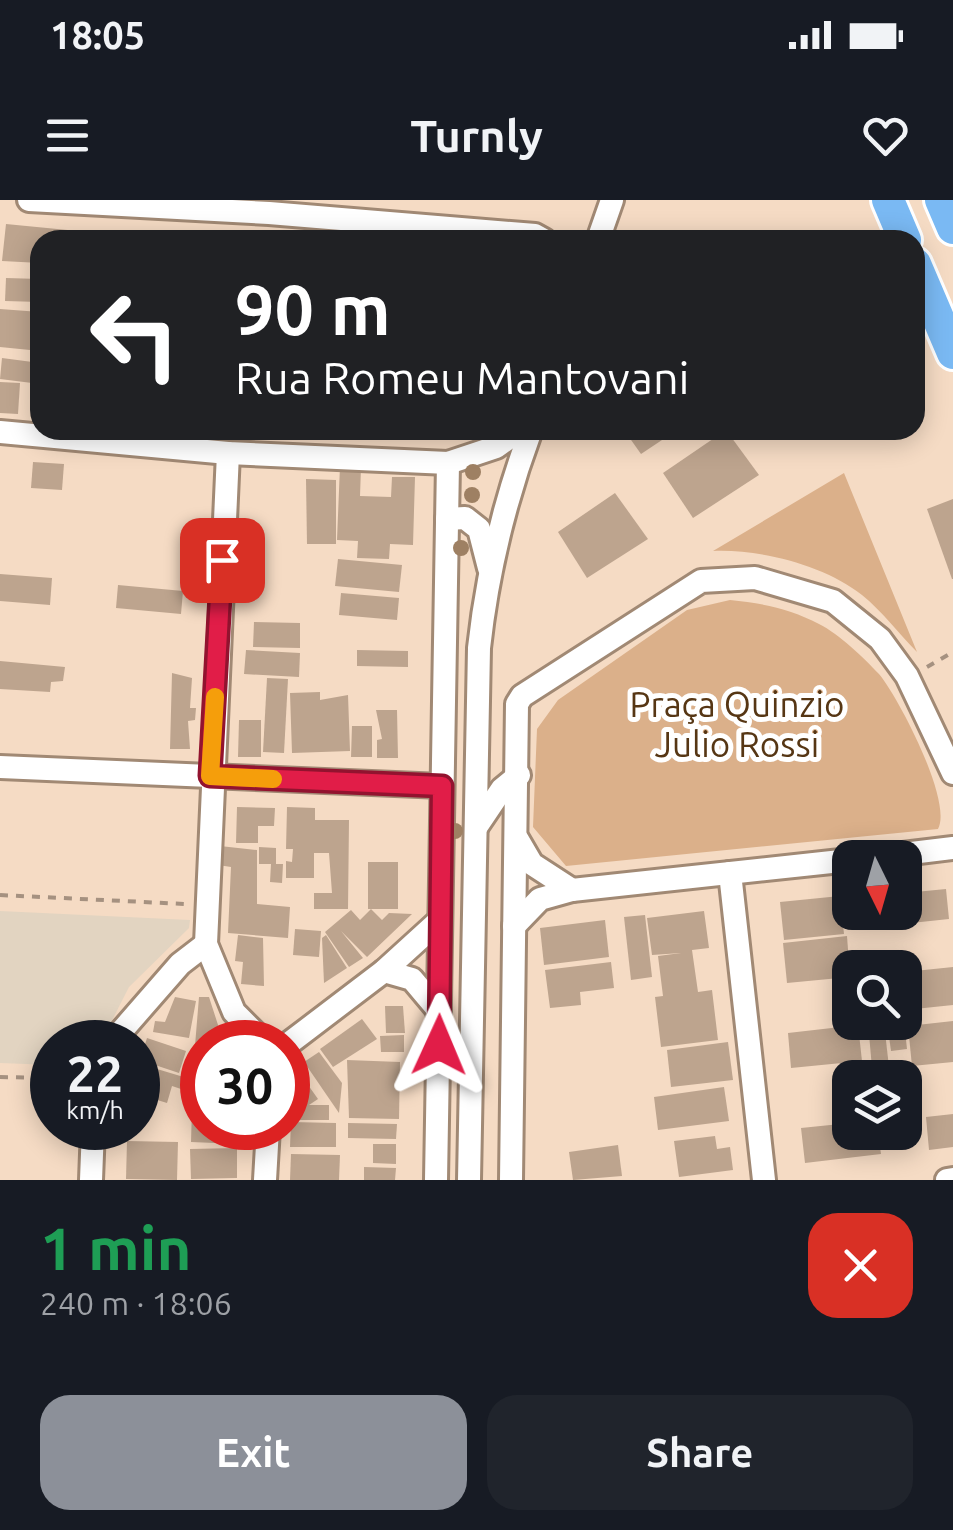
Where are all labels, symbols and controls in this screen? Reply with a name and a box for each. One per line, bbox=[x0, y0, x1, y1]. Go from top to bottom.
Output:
text: 18:05 bbox=[50, 14, 145, 56]
icon: menu bbox=[40, 108, 95, 163]
icon: heart bbox=[858, 108, 913, 163]
text: Turnly bbox=[410, 110, 543, 161]
icon: left bbox=[70, 270, 200, 400]
text: 90 m bbox=[235, 270, 391, 348]
text: Rua Romeu Mantovani bbox=[235, 352, 690, 403]
pin bbox=[180, 518, 265, 603]
icon: arrive bbox=[195, 533, 250, 588]
park label: Praça Quinzio Julio Rossi bbox=[629, 684, 845, 764]
north arrow bbox=[832, 840, 922, 930]
map controls bbox=[832, 840, 922, 1150]
button: search bbox=[832, 950, 922, 1040]
position arrow bbox=[387, 993, 491, 1097]
speed limit sign: 30 bbox=[180, 1020, 310, 1150]
text: 22 bbox=[67, 1045, 123, 1101]
button: layers bbox=[832, 1060, 922, 1150]
text: km/h bbox=[66, 1096, 124, 1124]
button: close bbox=[808, 1213, 913, 1318]
text: 1 min bbox=[40, 1214, 192, 1281]
text: 240 m · 18:06 bbox=[40, 1285, 232, 1321]
button: Exit bbox=[40, 1395, 467, 1510]
button: Share bbox=[487, 1395, 913, 1510]

